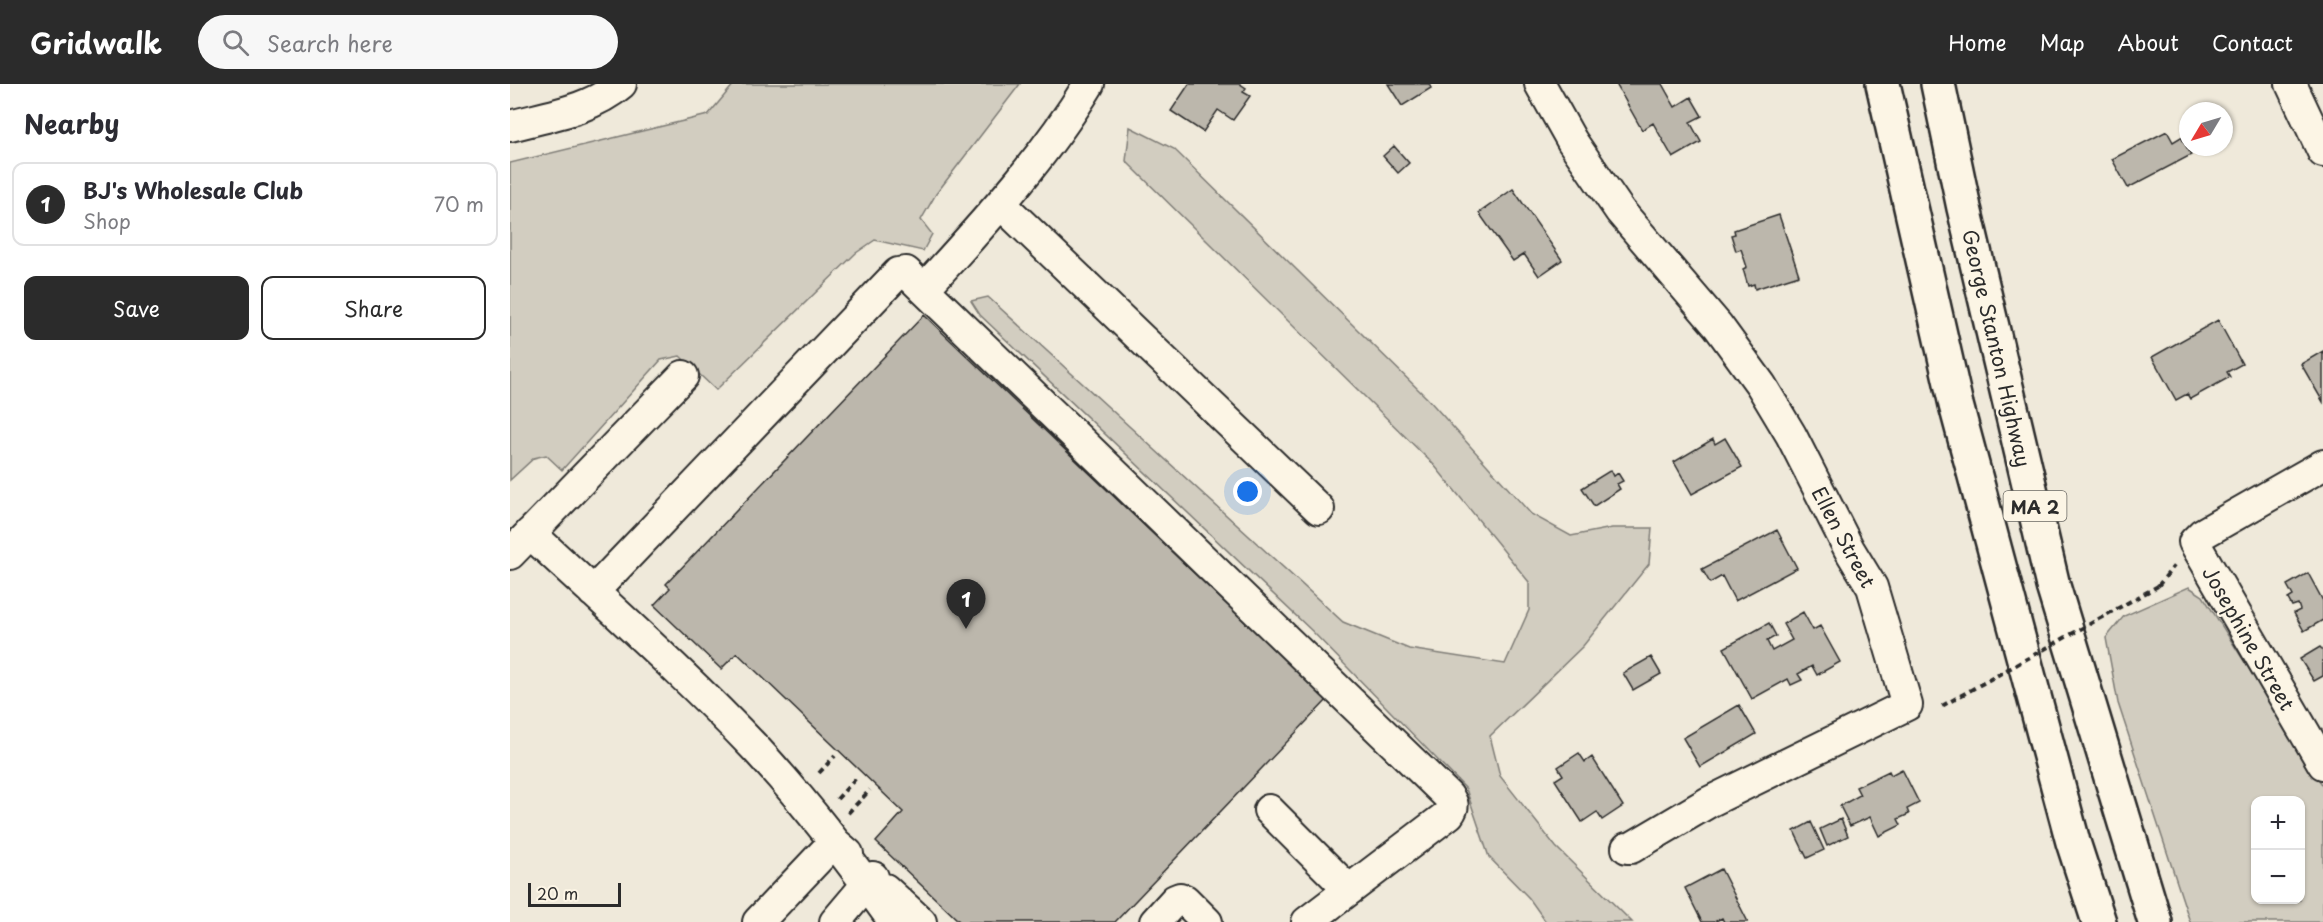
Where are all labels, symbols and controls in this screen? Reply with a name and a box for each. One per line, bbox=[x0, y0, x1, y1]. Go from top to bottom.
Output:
search box bbox=[198, 15, 618, 69]
text: Gridwalk bbox=[30, 21, 162, 64]
icon: search bbox=[219, 26, 252, 59]
text: Search here bbox=[267, 26, 393, 59]
text: Home bbox=[1948, 26, 2007, 58]
text: Map bbox=[2040, 26, 2085, 58]
text: About bbox=[2118, 26, 2179, 58]
text: Contact bbox=[2212, 26, 2293, 58]
north arrow bbox=[2179, 102, 2233, 156]
text: Nearby bbox=[24, 104, 119, 143]
text: BJ's Wholesale Club bbox=[83, 173, 303, 206]
text: 1 bbox=[41, 189, 50, 219]
text: 70 m bbox=[434, 189, 484, 219]
text: Shop bbox=[83, 206, 131, 236]
street label: George Stanton Highway bbox=[1955, 226, 2039, 470]
button: Save bbox=[24, 276, 249, 340]
button: Share bbox=[261, 276, 486, 340]
your location bbox=[1233, 477, 1262, 506]
street label: Ellen Street bbox=[1805, 481, 1883, 593]
road number: MA 2 bbox=[2004, 491, 2066, 521]
street label: Josephine Street bbox=[2195, 560, 2303, 716]
pin: 1 bbox=[946, 580, 986, 629]
map controls bbox=[2251, 796, 2305, 904]
button: + bbox=[2251, 796, 2305, 850]
button: − bbox=[2251, 850, 2305, 904]
scale bar bbox=[528, 880, 621, 908]
text: 20 m bbox=[537, 881, 578, 905]

